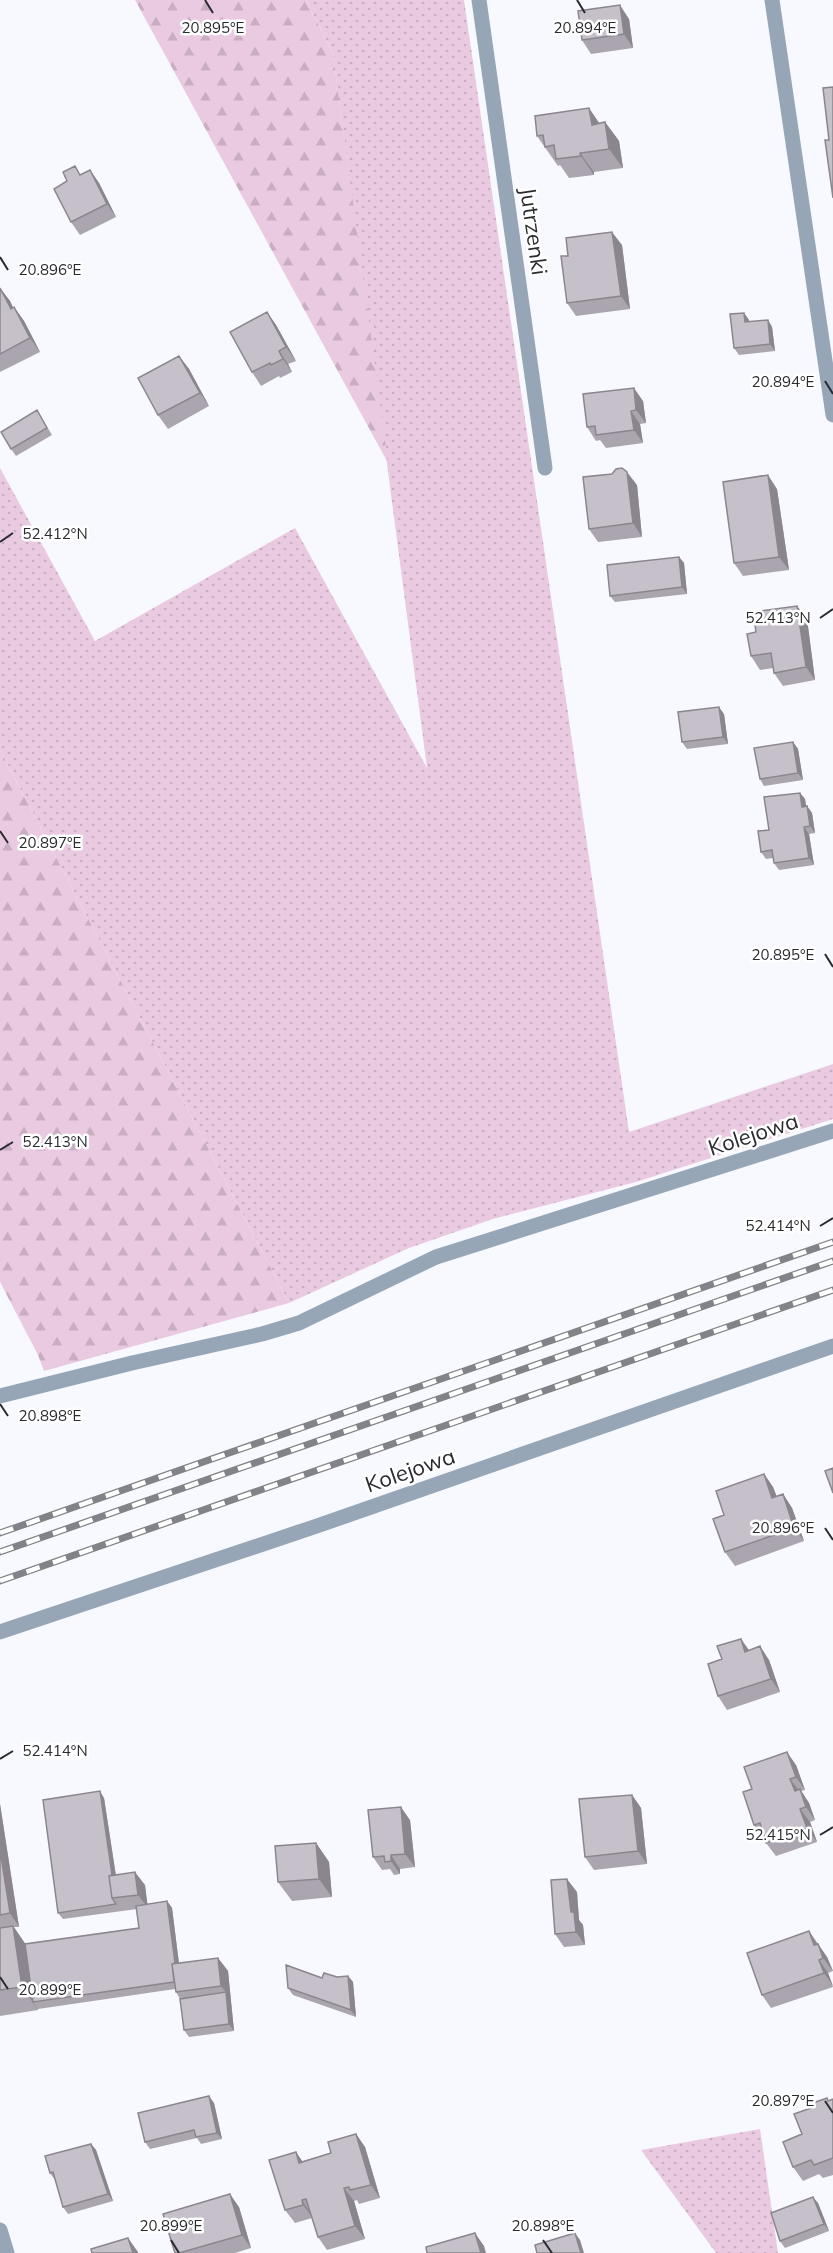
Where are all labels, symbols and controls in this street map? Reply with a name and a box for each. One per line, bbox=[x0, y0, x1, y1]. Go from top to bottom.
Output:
text: 20.895°E bbox=[182, 18, 245, 37]
text: 20.894°E bbox=[554, 18, 617, 37]
street label: Jutrzenki bbox=[514, 185, 554, 277]
text: 20.896°E bbox=[19, 260, 82, 279]
text: 20.894°E bbox=[752, 372, 815, 391]
text: 52.412°N bbox=[22, 524, 88, 543]
text: 52.413°N bbox=[745, 608, 811, 627]
text: 20.897°E bbox=[19, 833, 82, 852]
text: 20.895°E bbox=[752, 945, 815, 964]
street label: Kolejowa bbox=[704, 1106, 802, 1162]
text: 52.413°N bbox=[22, 1132, 88, 1151]
text: 52.414°N bbox=[745, 1216, 811, 1235]
text: 20.898°E bbox=[19, 1406, 82, 1425]
street label: Kolejowa bbox=[361, 1442, 459, 1498]
text: 20.896°E bbox=[752, 1518, 815, 1537]
text: 52.414°N bbox=[22, 1741, 88, 1760]
text: 52.415°N bbox=[745, 1825, 811, 1844]
text: 20.899°E bbox=[19, 1980, 82, 1999]
text: 20.897°E bbox=[752, 2091, 815, 2110]
text: 20.899°E bbox=[140, 2216, 203, 2235]
text: 20.898°E bbox=[512, 2216, 575, 2235]

